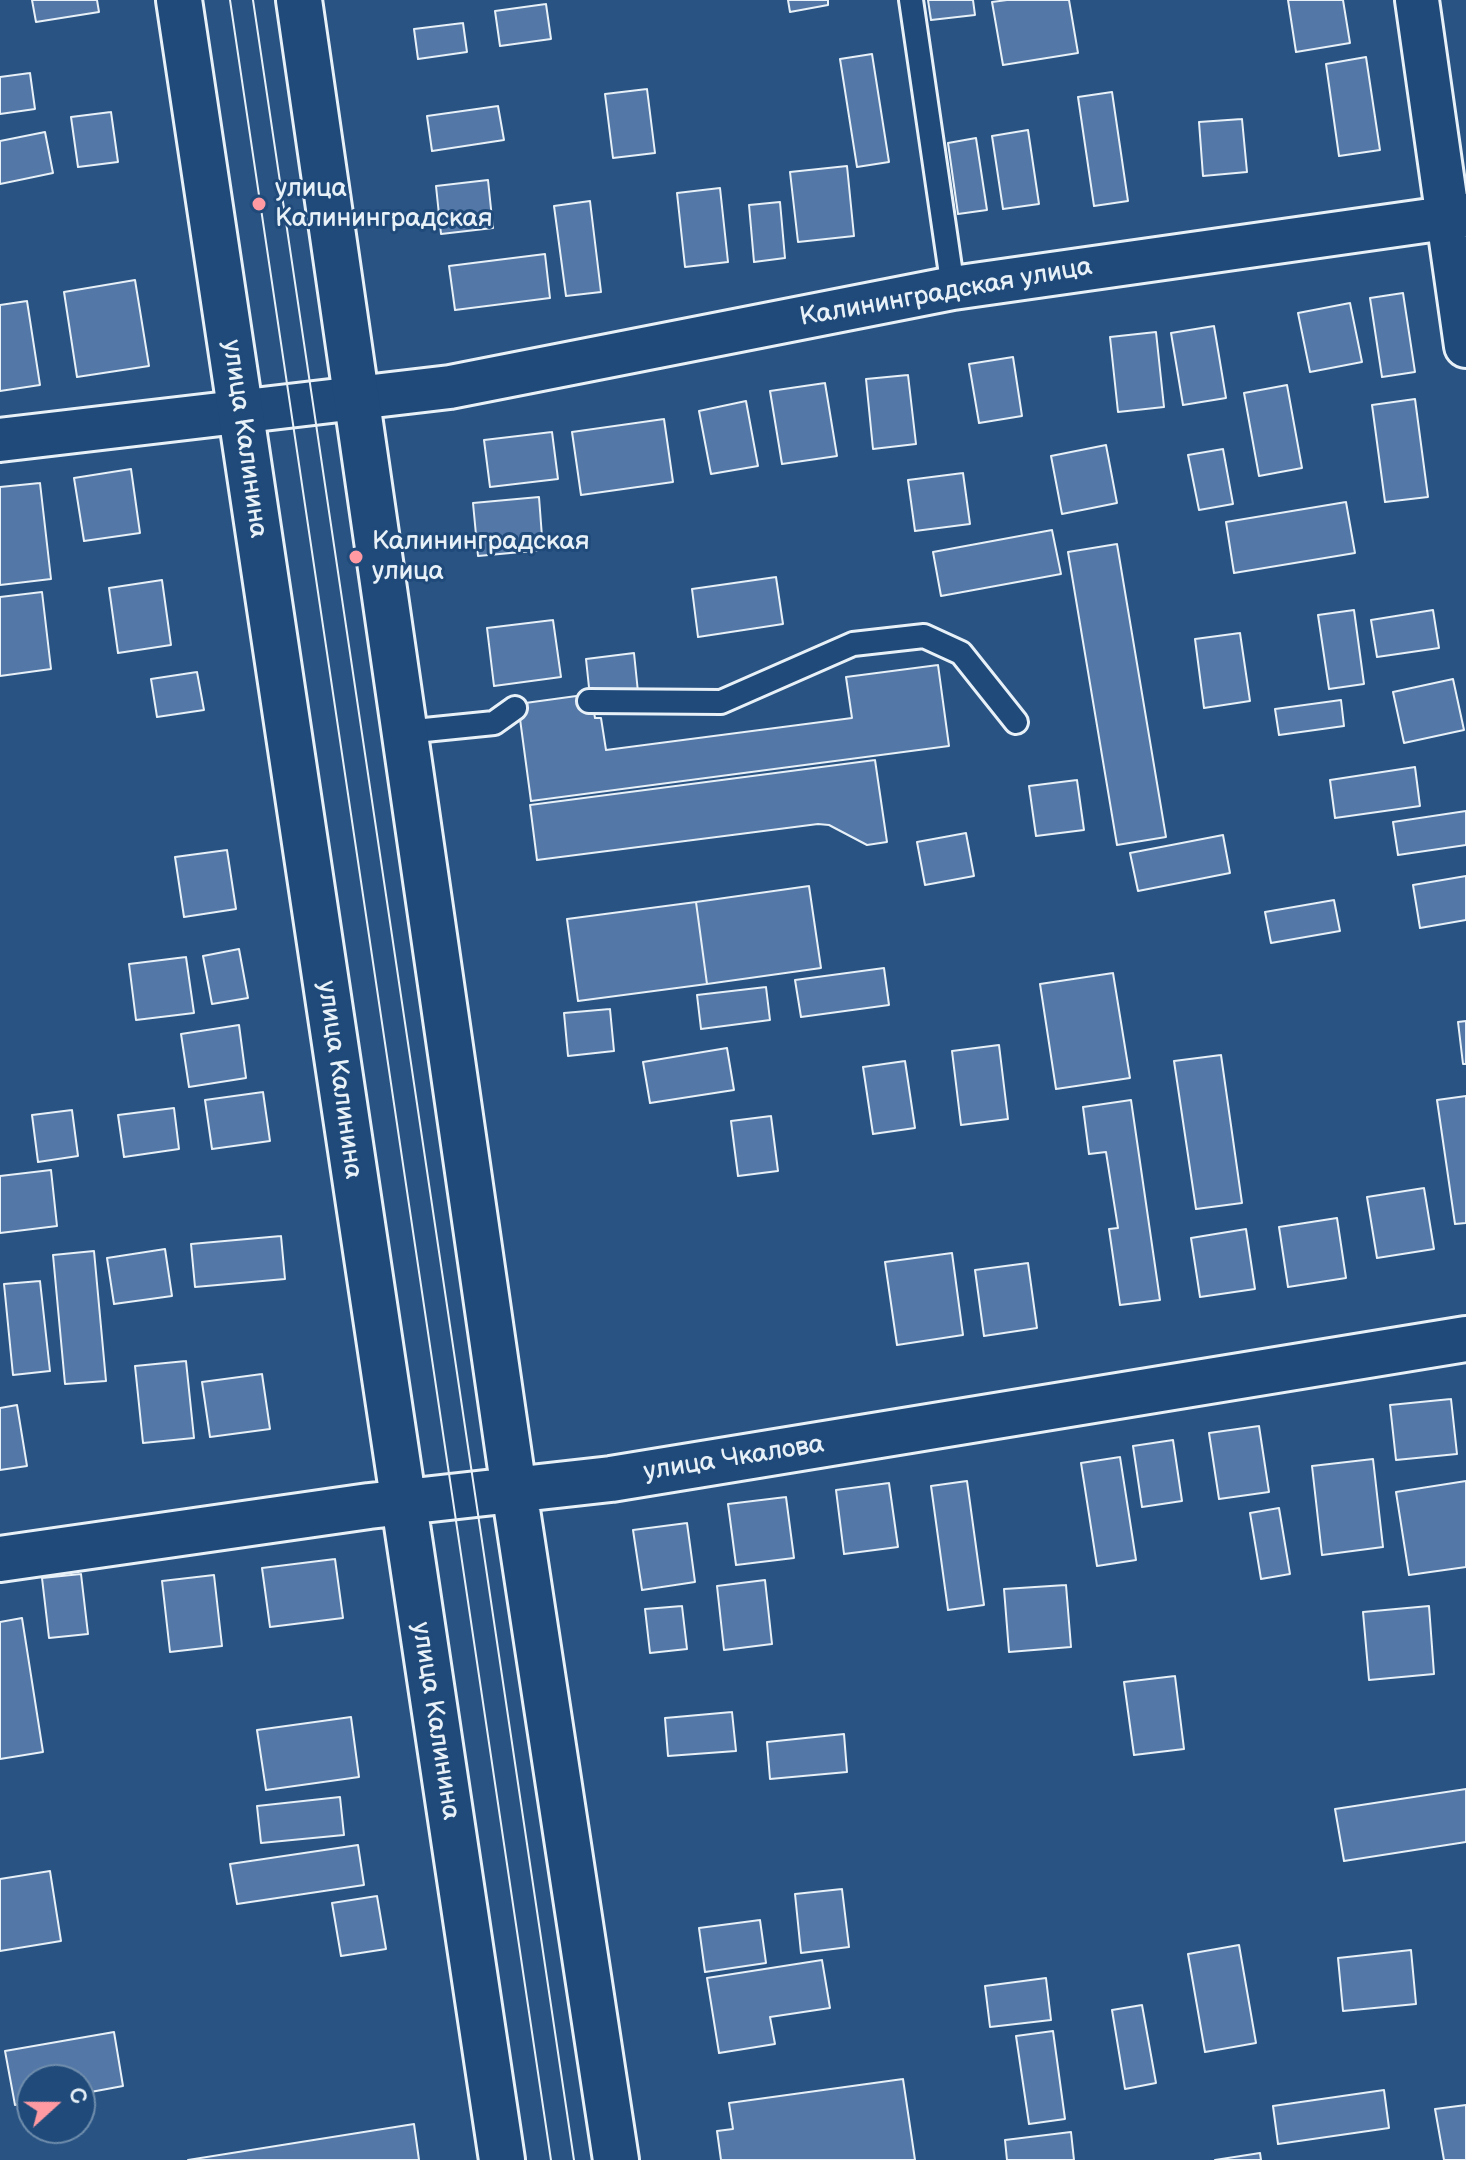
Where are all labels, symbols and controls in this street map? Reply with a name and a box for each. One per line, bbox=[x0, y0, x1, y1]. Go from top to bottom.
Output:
place label: улица Калининградская bbox=[275, 173, 492, 234]
marker: улица Калининградская bbox=[250, 195, 268, 213]
street label: Калининградская улица bbox=[797, 252, 1095, 334]
street label: улица Калинина bbox=[215, 338, 273, 540]
place label: Калининградская улица bbox=[372, 526, 589, 588]
marker: Калининградская улица bbox=[347, 548, 365, 566]
street label: улица Калинина bbox=[310, 979, 368, 1181]
street label: улица Чкалова bbox=[642, 1429, 826, 1489]
street label: улица Калинина bbox=[404, 1620, 466, 1822]
north arrow bbox=[16, 2064, 96, 2144]
text: С bbox=[62, 2084, 92, 2108]

